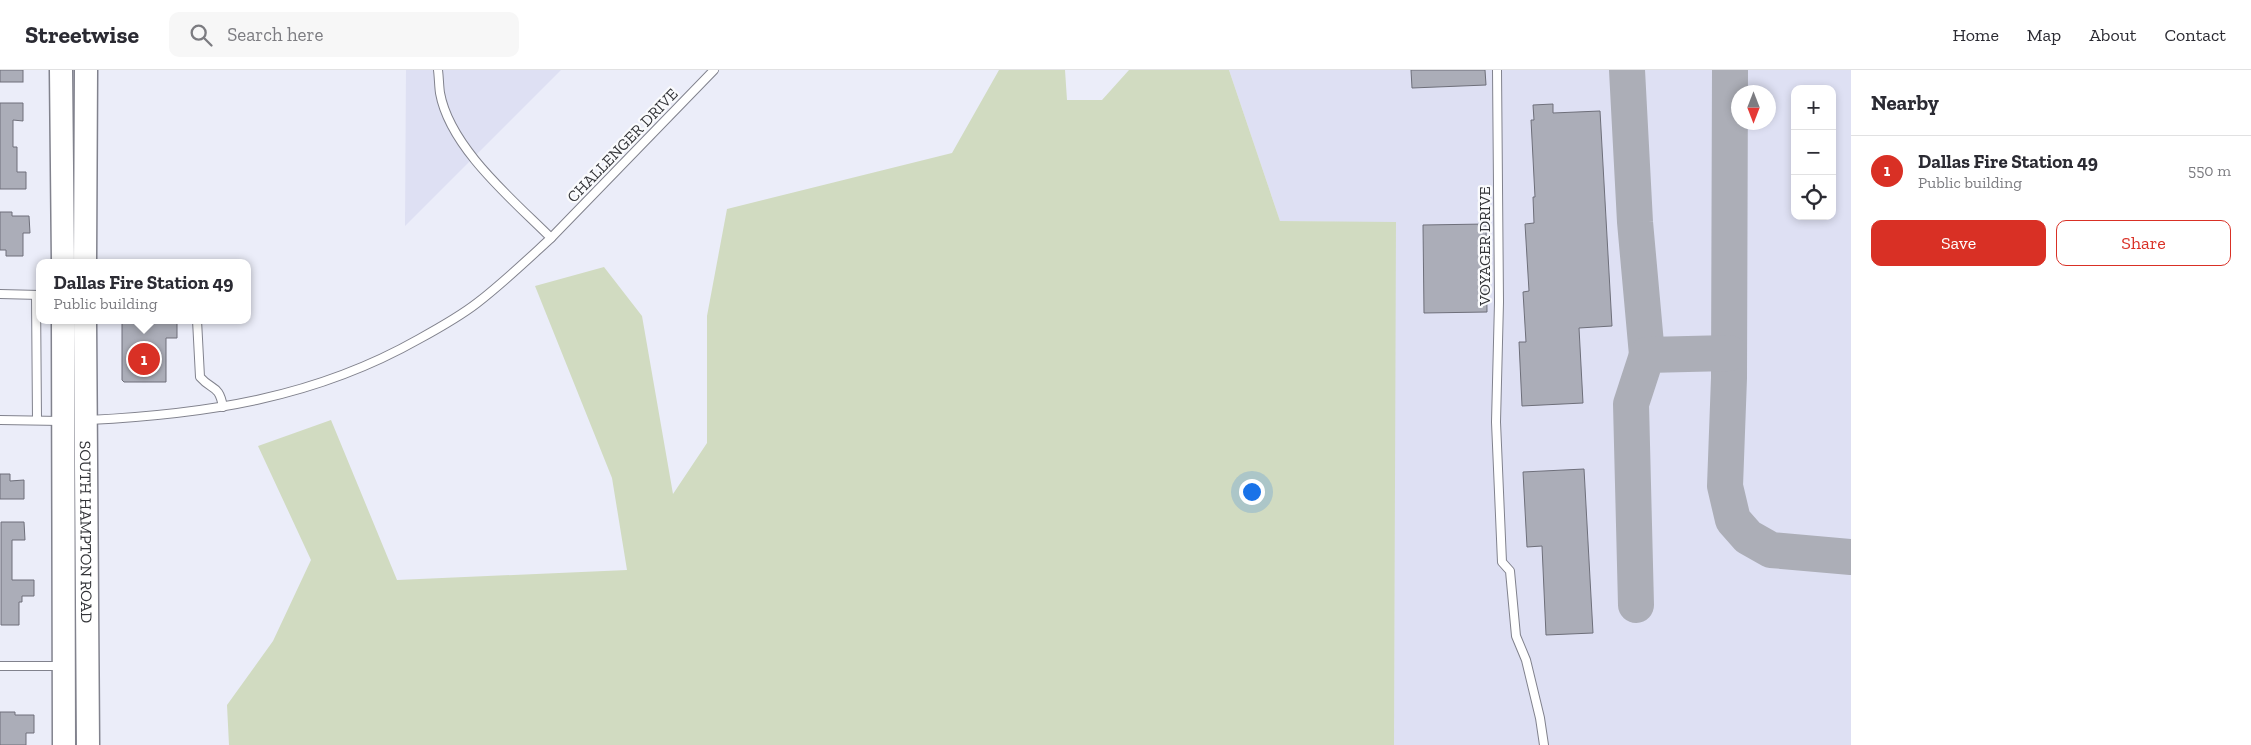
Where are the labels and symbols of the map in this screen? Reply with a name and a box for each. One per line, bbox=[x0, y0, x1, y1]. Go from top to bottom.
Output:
street label: CHALLENGER DRIVE bbox=[563, 84, 682, 206]
north arrow bbox=[1731, 85, 1776, 130]
street label: VOYAGER DRIVE bbox=[1475, 186, 1494, 307]
pin: 1 bbox=[128, 340, 160, 378]
street label: SOUTH HAMPTON ROAD bbox=[76, 441, 96, 623]
your location bbox=[1239, 479, 1265, 505]

